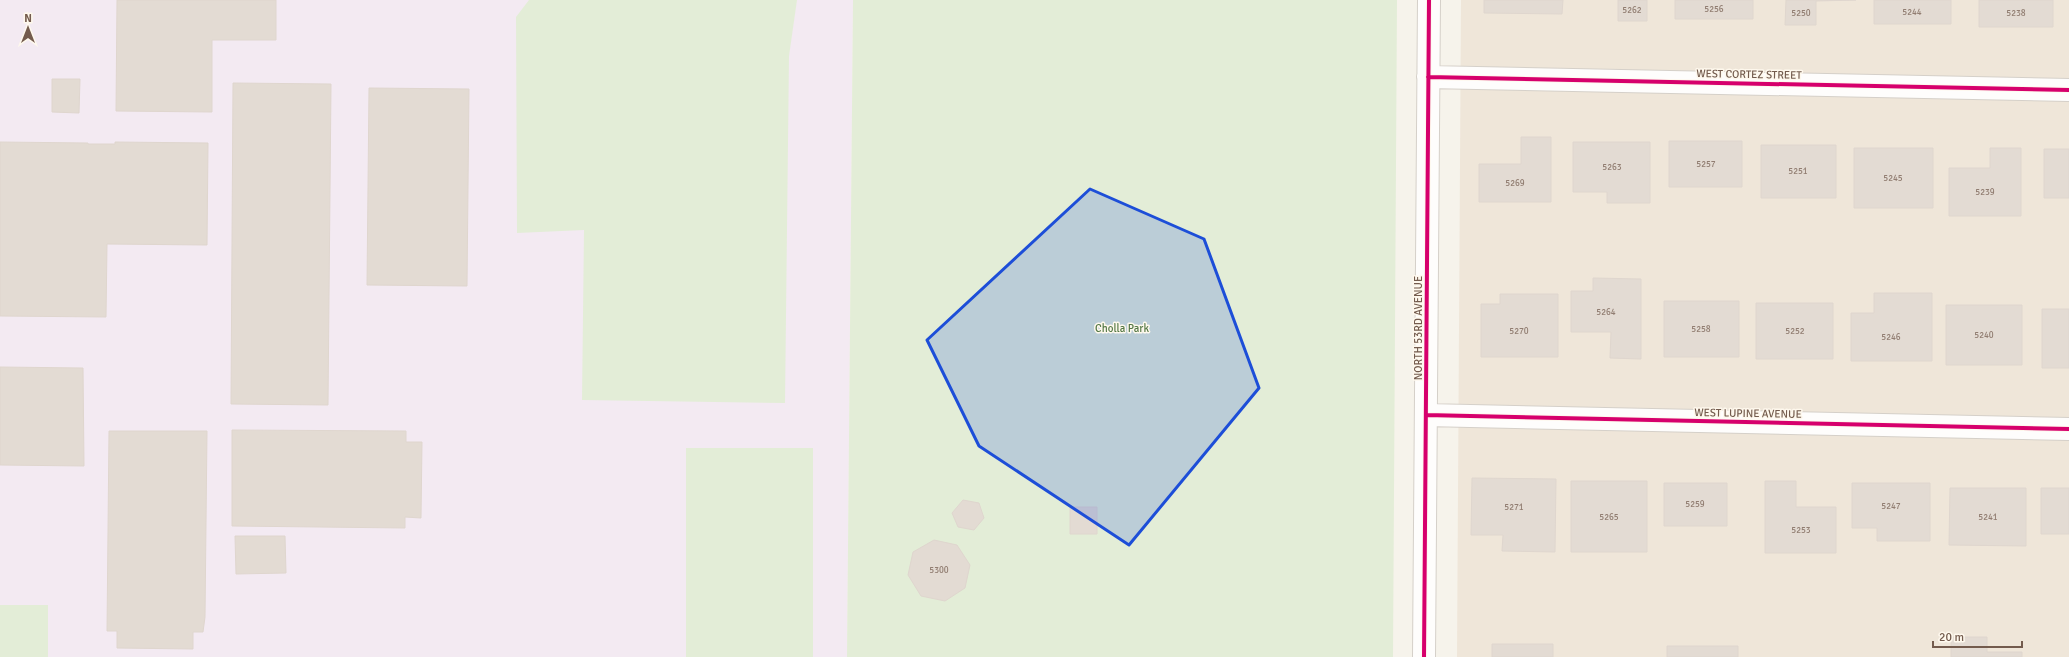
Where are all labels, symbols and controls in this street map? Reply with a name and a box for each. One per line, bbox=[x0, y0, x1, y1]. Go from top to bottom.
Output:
house number: 5256 bbox=[1704, 4, 1724, 15]
house number: 5262 bbox=[1622, 5, 1642, 16]
house number: 5244 bbox=[1902, 7, 1922, 18]
north arrow bbox=[8, 8, 48, 48]
house number: 5250 bbox=[1791, 8, 1811, 19]
house number: 5238 bbox=[2006, 8, 2026, 19]
text: N bbox=[24, 12, 32, 25]
street label: WEST CORTEZ STREET bbox=[1696, 67, 1802, 82]
house number: 5257 bbox=[1696, 159, 1716, 170]
house number: 5263 bbox=[1602, 162, 1622, 173]
house number: 5251 bbox=[1788, 166, 1808, 177]
house number: 5245 bbox=[1883, 173, 1903, 184]
house number: 5269 bbox=[1505, 178, 1525, 189]
house number: 5239 bbox=[1975, 187, 1995, 198]
street label: NORTH 53RD AVENUE bbox=[1412, 276, 1425, 380]
house number: 5264 bbox=[1596, 307, 1616, 318]
park label: Cholla Park bbox=[1095, 322, 1149, 335]
house number: 5258 bbox=[1691, 324, 1711, 335]
house number: 5270 bbox=[1509, 326, 1529, 337]
house number: 5252 bbox=[1785, 326, 1805, 337]
house number: 5240 bbox=[1974, 330, 1994, 341]
house number: 5246 bbox=[1881, 332, 1901, 343]
street label: WEST LUPINE AVENUE bbox=[1694, 406, 1802, 421]
house number: 5259 bbox=[1685, 499, 1705, 510]
house number: 5247 bbox=[1881, 501, 1901, 512]
house number: 5271 bbox=[1504, 502, 1524, 513]
house number: 5265 bbox=[1599, 512, 1619, 523]
house number: 5241 bbox=[1978, 512, 1998, 523]
house number: 5253 bbox=[1791, 525, 1811, 536]
house number: 5300 bbox=[929, 565, 949, 576]
scale bar bbox=[1933, 623, 2022, 649]
text: 20 m bbox=[1939, 630, 1964, 645]

